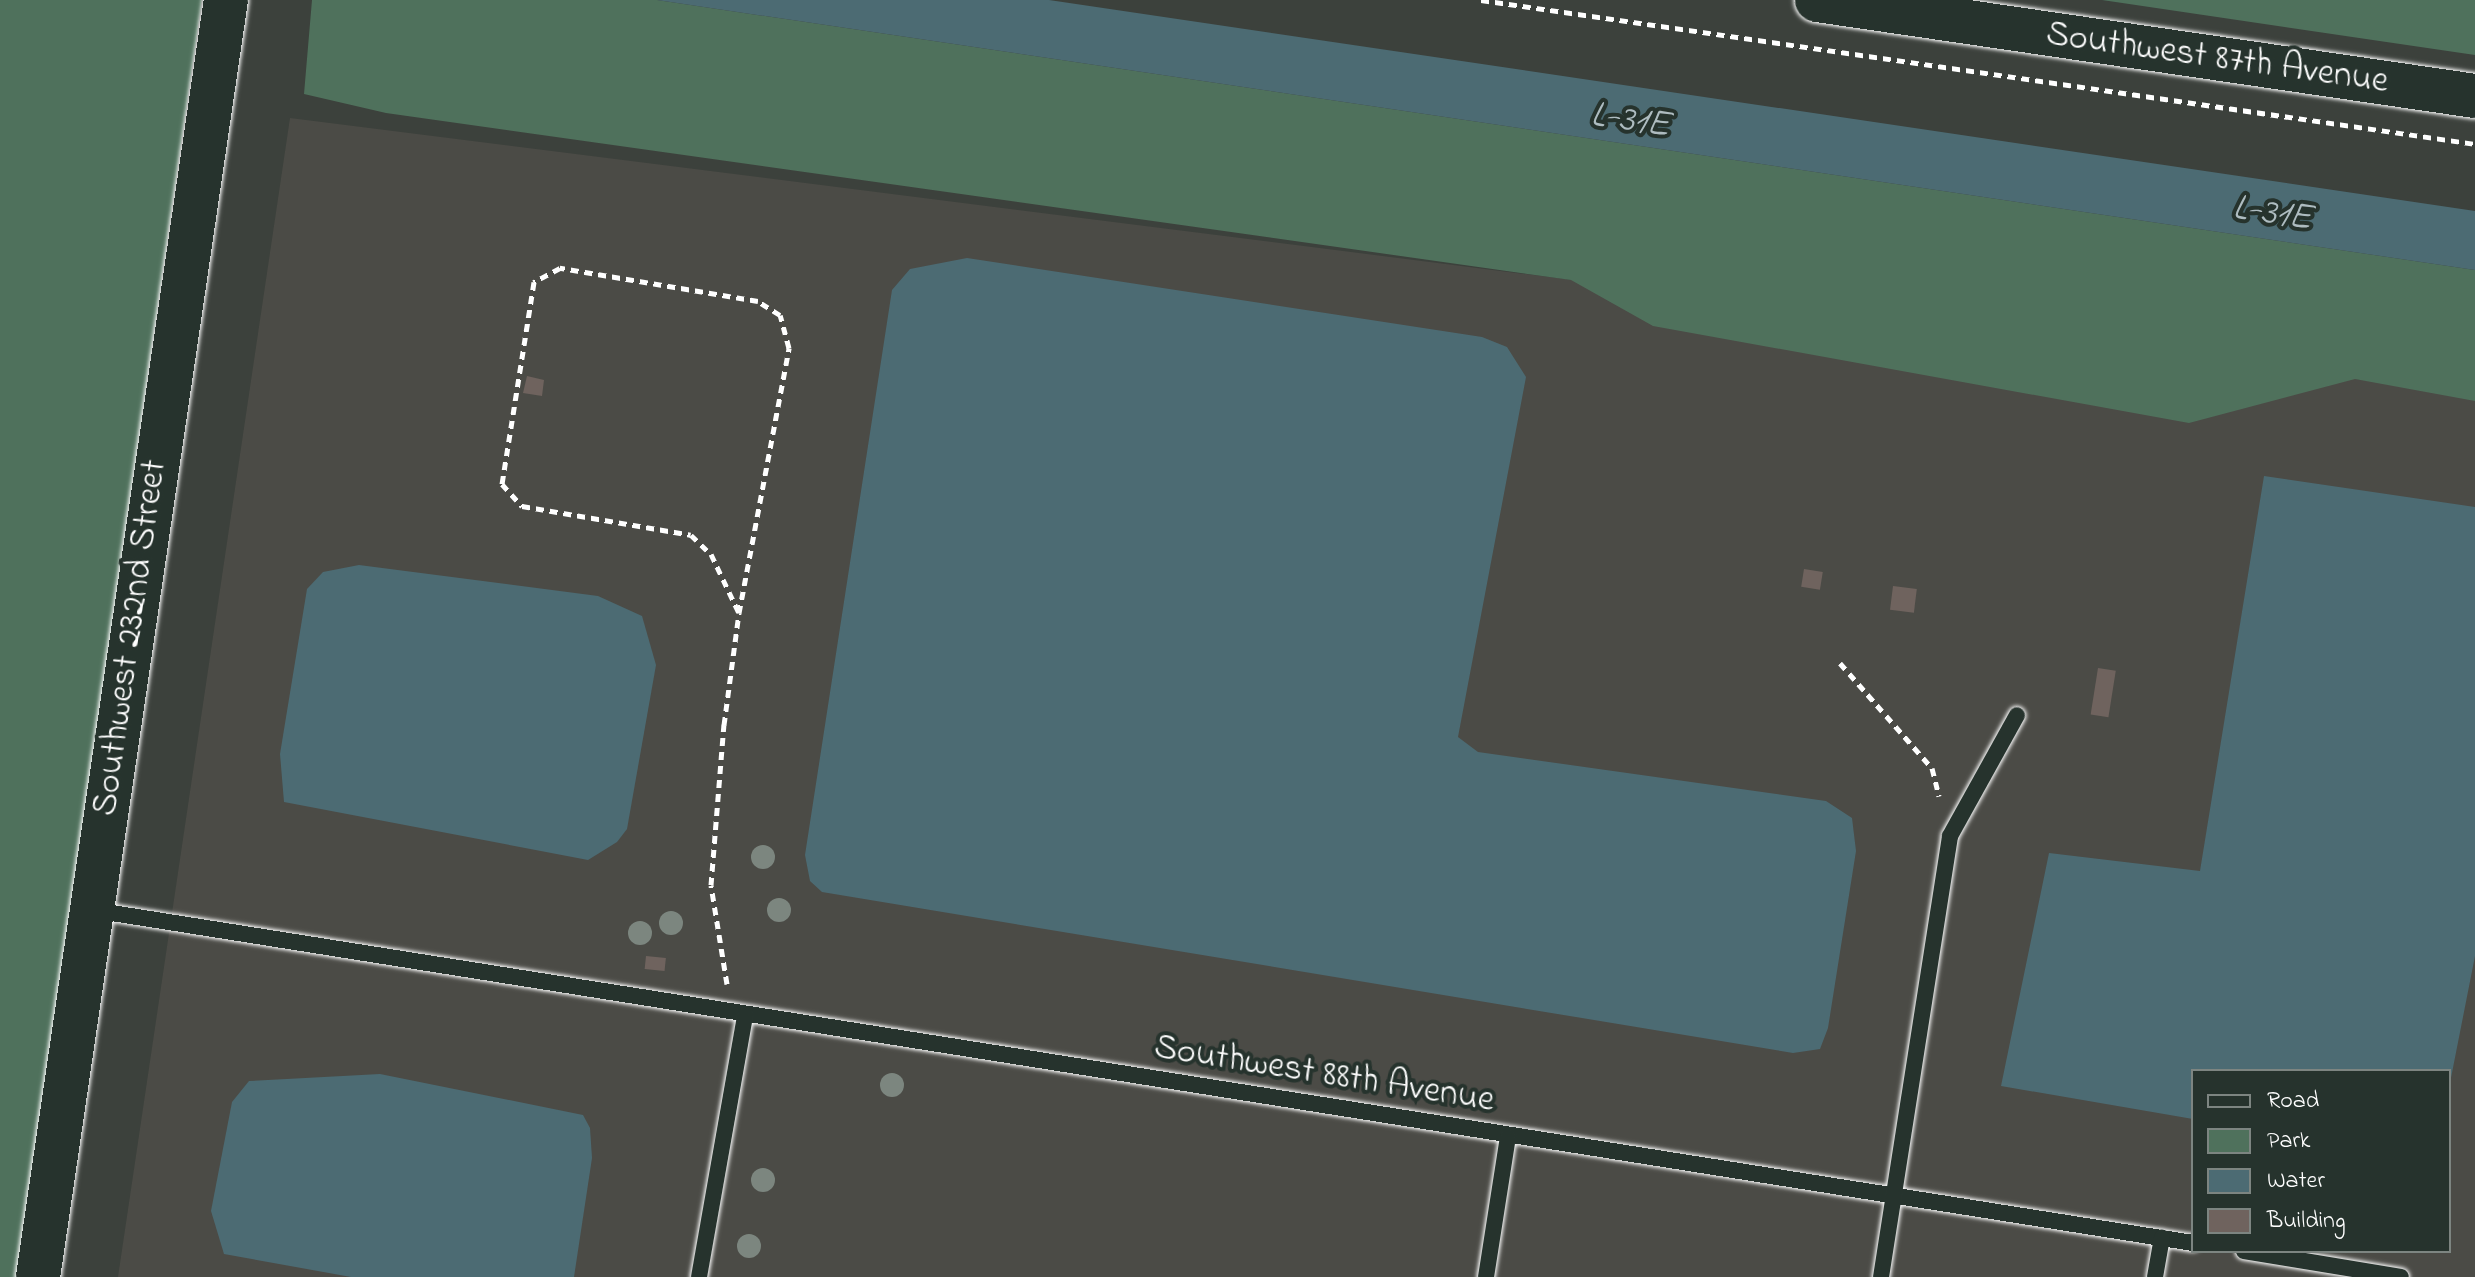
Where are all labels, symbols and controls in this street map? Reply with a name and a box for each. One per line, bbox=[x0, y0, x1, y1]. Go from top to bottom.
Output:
street label: Southwest 87th Avenue bbox=[2043, 14, 2391, 104]
water label: L-31E bbox=[1588, 94, 1672, 150]
water label: L-31E bbox=[2230, 187, 2314, 243]
street label: Southwest 232nd Street bbox=[85, 457, 177, 819]
street label: Southwest 88th Avenue bbox=[1151, 1027, 1497, 1123]
legend bbox=[2191, 1069, 2451, 1253]
text: Road bbox=[2267, 1084, 2319, 1119]
text: Park bbox=[2267, 1124, 2310, 1159]
text: Water bbox=[2267, 1164, 2325, 1199]
text: Building bbox=[2267, 1204, 2346, 1239]

